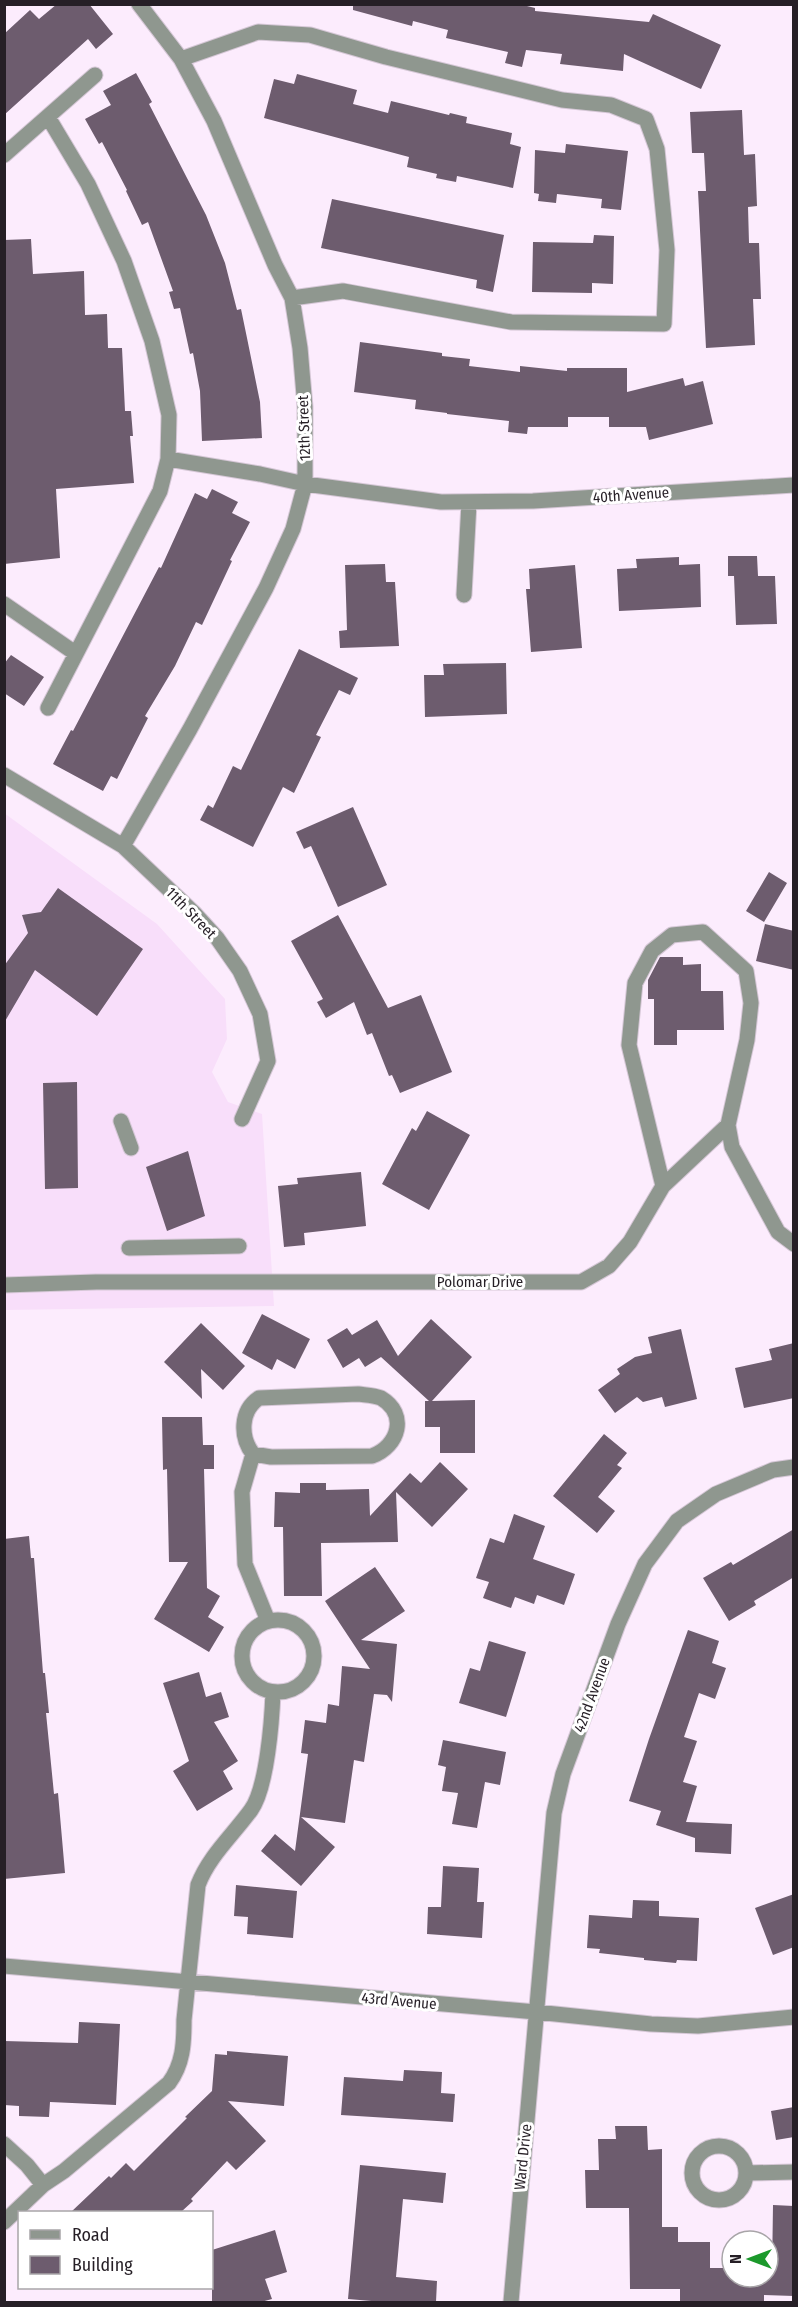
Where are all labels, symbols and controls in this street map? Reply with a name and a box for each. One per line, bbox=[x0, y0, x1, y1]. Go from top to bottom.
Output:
street label: 12th Street bbox=[294, 395, 314, 461]
street label: 40th Avenue bbox=[592, 483, 670, 507]
street label: 11th Street bbox=[162, 883, 220, 943]
street label: Polomar Drive bbox=[437, 1273, 523, 1291]
street label: 42nd Avenue bbox=[570, 1655, 614, 1735]
street label: 43rd Avenue bbox=[361, 1989, 437, 2013]
street label: Ward Drive bbox=[511, 2123, 535, 2191]
legend bbox=[18, 2211, 213, 2289]
text: Road bbox=[72, 2224, 109, 2246]
north arrow bbox=[720, 2229, 780, 2289]
text: Building bbox=[72, 2254, 133, 2276]
text: N bbox=[726, 2254, 745, 2264]

